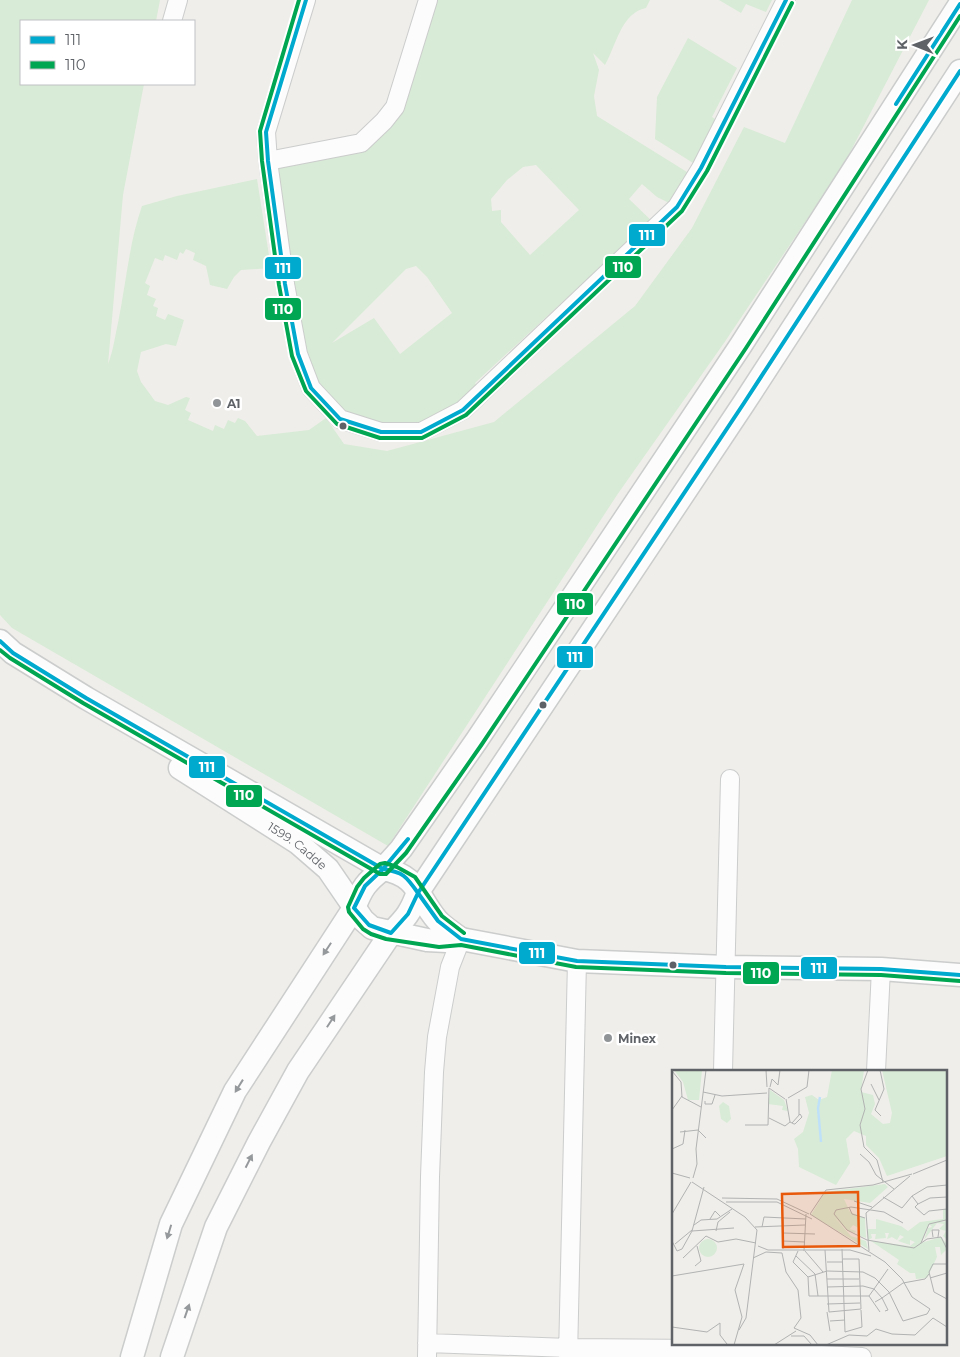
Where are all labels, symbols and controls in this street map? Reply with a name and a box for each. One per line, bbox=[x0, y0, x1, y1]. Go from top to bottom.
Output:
legend bbox=[20, 20, 195, 85]
north arrow bbox=[890, 20, 940, 70]
text: 111 bbox=[65, 30, 81, 49]
text: K bbox=[893, 39, 911, 50]
text: 110 bbox=[65, 55, 86, 74]
line badge: 111 bbox=[628, 223, 666, 247]
text: 111 bbox=[639, 226, 655, 244]
line badge: 110 bbox=[604, 255, 642, 279]
line badge: 111 bbox=[264, 256, 302, 280]
text: 110 bbox=[613, 258, 633, 276]
text: 111 bbox=[275, 259, 291, 277]
line badge: 110 bbox=[264, 297, 302, 321]
text: 110 bbox=[273, 300, 293, 318]
place label: A1 bbox=[226, 396, 240, 411]
marker: A1 bbox=[211, 397, 223, 409]
unlabelled marker bbox=[338, 421, 348, 431]
line badge: 110 bbox=[556, 592, 594, 616]
text: 110 bbox=[565, 595, 585, 613]
line badge: 111 bbox=[556, 645, 594, 669]
text: 111 bbox=[567, 648, 583, 666]
unlabelled marker bbox=[538, 700, 548, 710]
line badge: 111 bbox=[188, 755, 226, 779]
text: 111 bbox=[199, 758, 215, 776]
line badge: 110 bbox=[225, 784, 263, 808]
text: 110 bbox=[234, 786, 254, 804]
street label: 1599. Cadde bbox=[265, 818, 330, 872]
line badge: 111 bbox=[518, 941, 556, 965]
one-way arrow bbox=[323, 942, 332, 956]
text: 111 bbox=[529, 944, 545, 962]
line badge: 111 bbox=[800, 956, 838, 980]
text: 111 bbox=[811, 959, 827, 977]
unlabelled marker bbox=[668, 960, 678, 970]
line badge: 110 bbox=[742, 961, 780, 985]
text: 110 bbox=[751, 964, 771, 982]
one-way arrow bbox=[326, 1014, 336, 1027]
place label: Minex bbox=[618, 1031, 657, 1046]
marker: Minex bbox=[602, 1032, 614, 1044]
inset map bbox=[672, 1070, 948, 1344]
one-way arrow bbox=[234, 1079, 244, 1092]
one-way arrow bbox=[245, 1154, 253, 1168]
one-way arrow bbox=[165, 1225, 173, 1240]
one-way arrow bbox=[184, 1303, 191, 1318]

